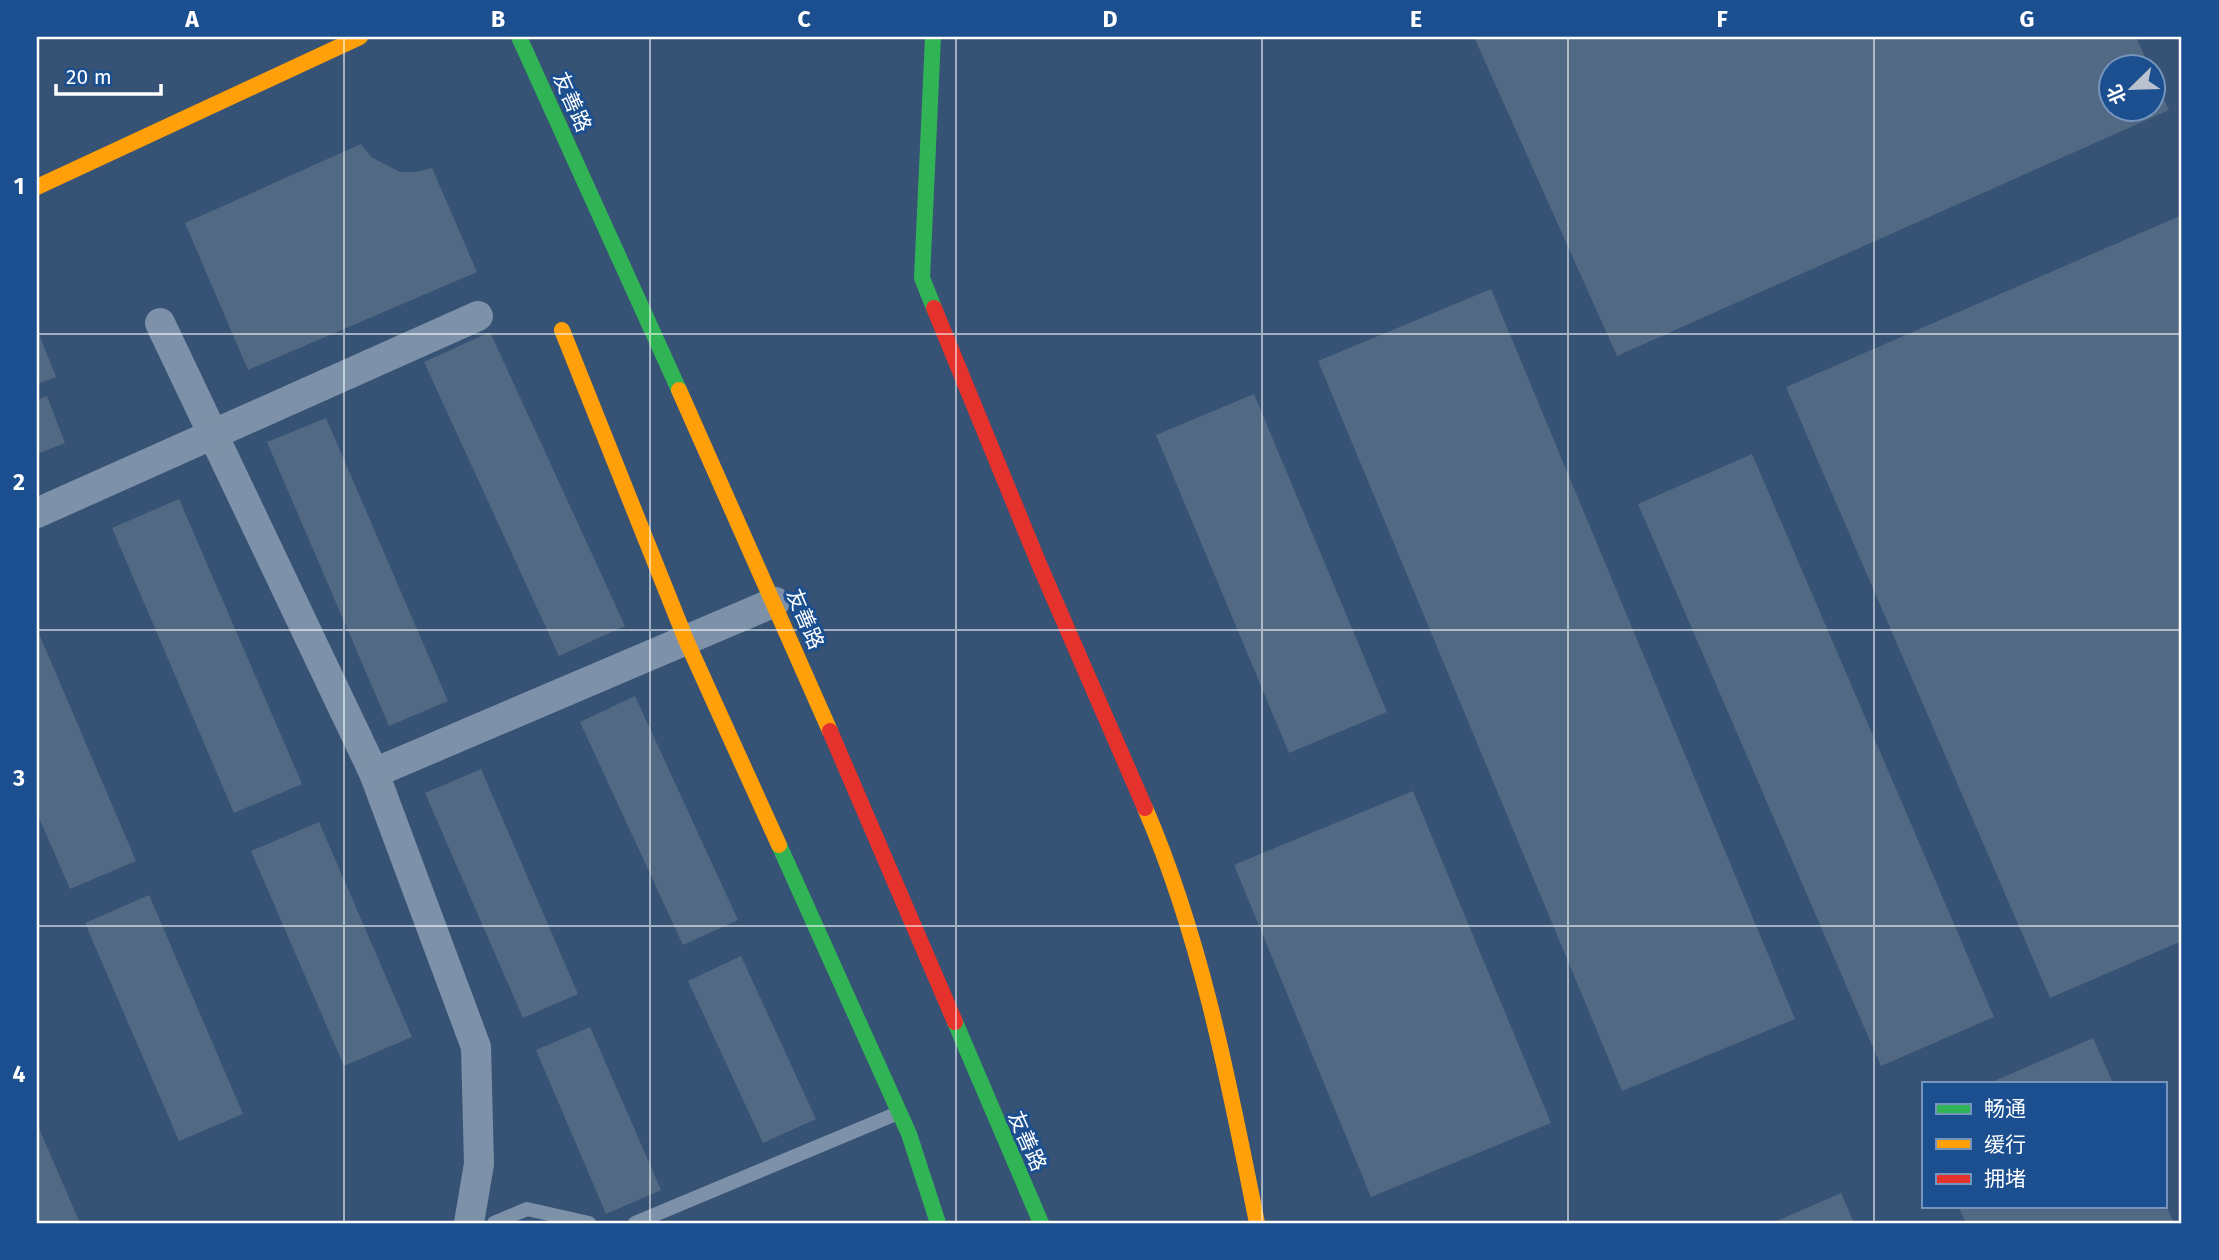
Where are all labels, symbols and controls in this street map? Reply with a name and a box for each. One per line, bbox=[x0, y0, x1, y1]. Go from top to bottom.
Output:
text: A bbox=[184, 5, 199, 33]
text: B bbox=[491, 5, 505, 33]
text: C bbox=[797, 5, 811, 33]
text: D bbox=[1103, 5, 1118, 33]
text: E bbox=[1410, 5, 1422, 33]
text: F bbox=[1716, 5, 1728, 33]
text: G bbox=[2020, 5, 2034, 33]
scale bar bbox=[56, 52, 161, 96]
north arrow bbox=[2096, 52, 2166, 122]
text: 20 m bbox=[66, 64, 112, 90]
street label: 友善路 bbox=[547, 68, 597, 136]
text: 北 bbox=[2103, 81, 2131, 108]
text: 1 bbox=[14, 172, 24, 200]
text: 2 bbox=[13, 468, 25, 496]
street label: 友善路 bbox=[781, 585, 829, 653]
text: 3 bbox=[12, 764, 25, 792]
text: 4 bbox=[13, 1060, 26, 1088]
legend bbox=[1922, 1082, 2166, 1208]
text: 畅通 bbox=[1984, 1096, 2026, 1122]
street label: 友善路 bbox=[1002, 1107, 1052, 1175]
text: 缓行 bbox=[1984, 1132, 2026, 1158]
text: 拥堵 bbox=[1984, 1166, 2026, 1192]

